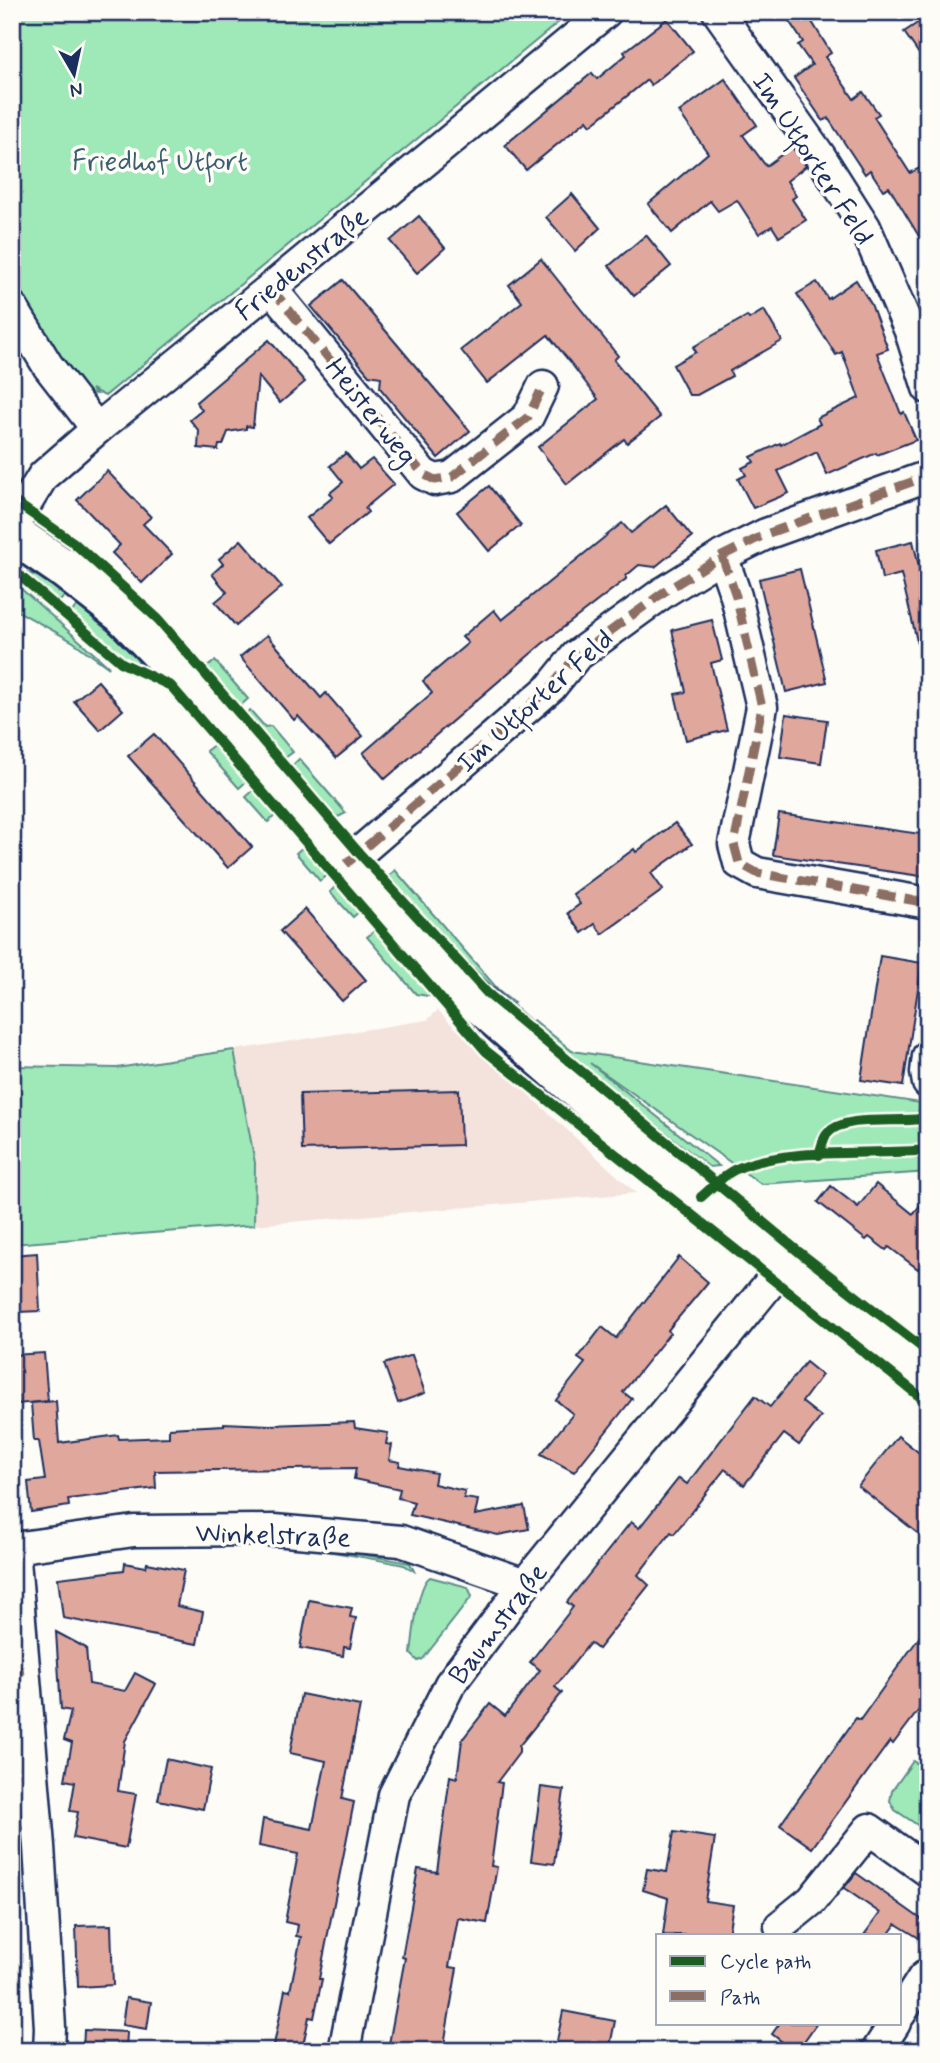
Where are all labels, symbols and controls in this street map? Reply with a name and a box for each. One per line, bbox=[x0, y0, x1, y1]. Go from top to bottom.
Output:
north arrow bbox=[38, 38, 108, 108]
street label: Im Utforter Feld bbox=[740, 66, 882, 254]
text: N bbox=[68, 76, 85, 103]
park label: Friedhof Utfort bbox=[72, 144, 248, 183]
street label: Friedenstraße bbox=[228, 200, 377, 330]
street label: Heisterweg bbox=[314, 351, 425, 475]
street label: Im Utforter Feld bbox=[449, 621, 623, 784]
street label: Winkelstraße bbox=[195, 1515, 351, 1558]
street label: Baumstraße bbox=[441, 1556, 557, 1693]
legend bbox=[656, 1934, 902, 2024]
text: Cycle path bbox=[720, 1948, 811, 1976]
text: Path bbox=[720, 1984, 760, 2012]

